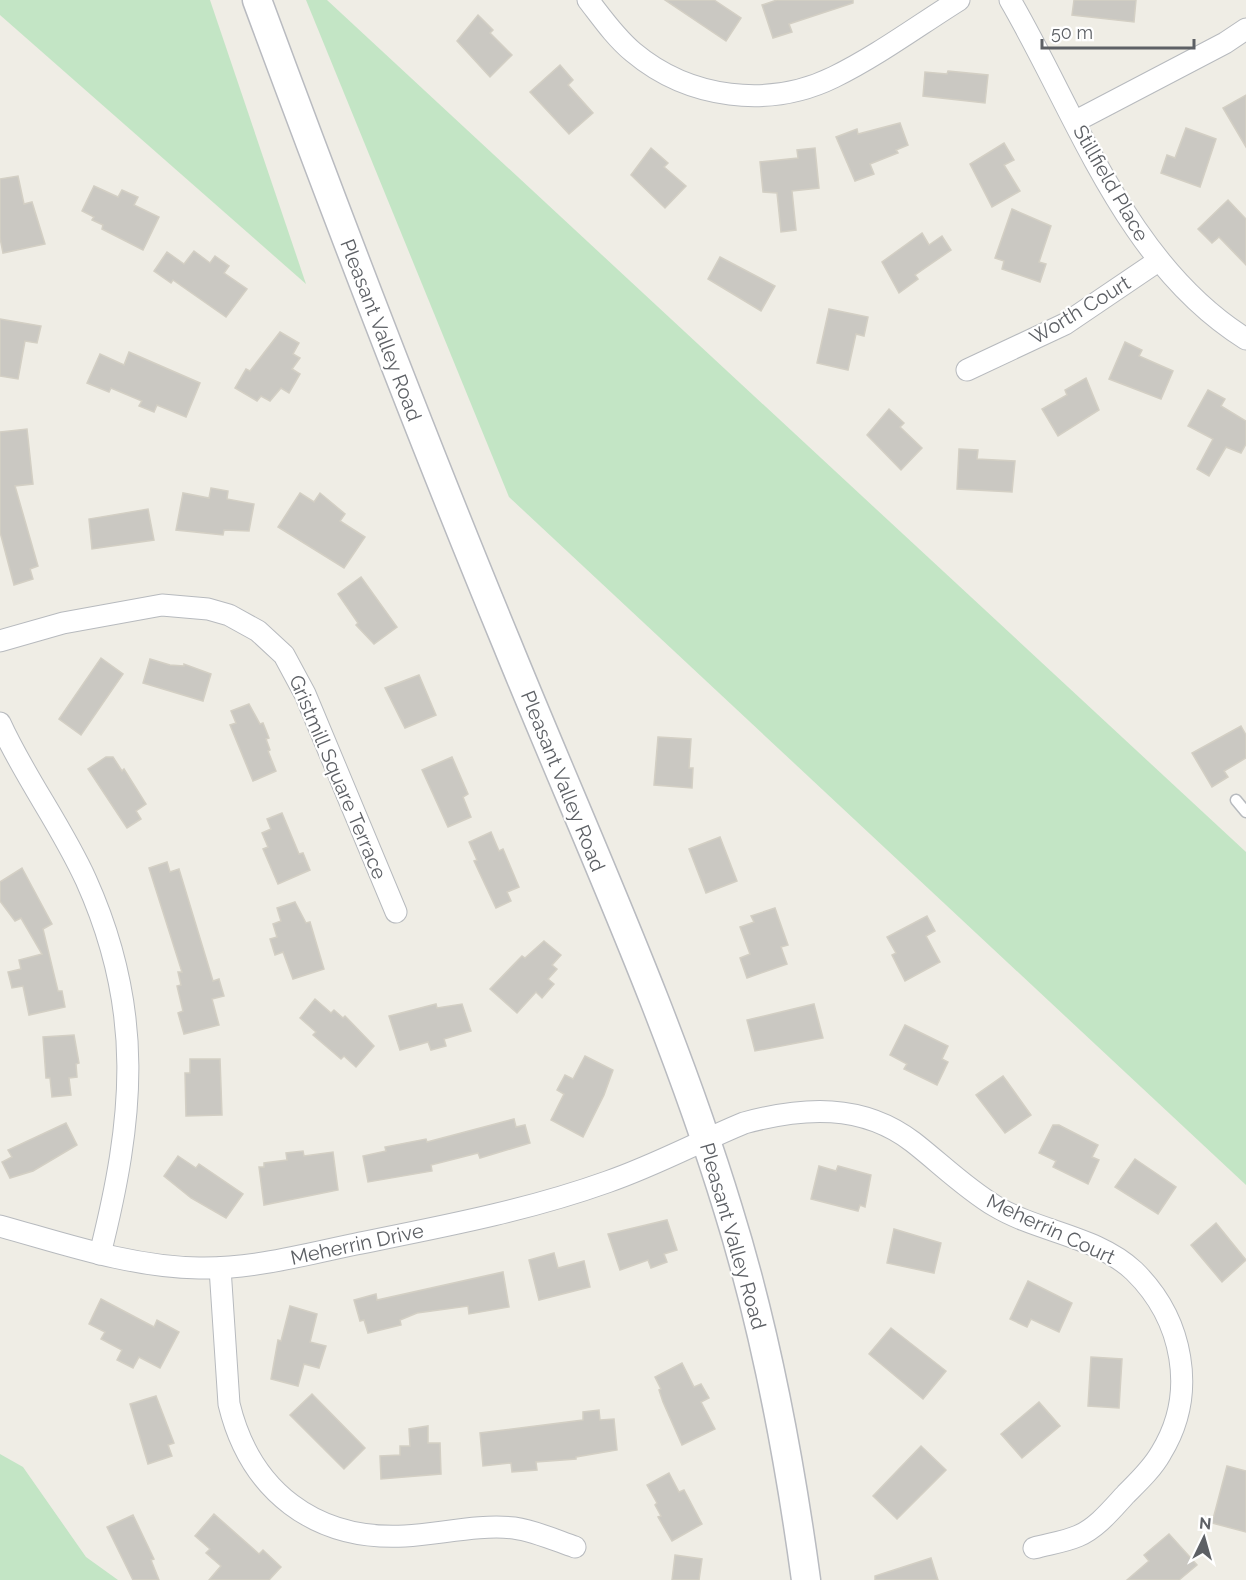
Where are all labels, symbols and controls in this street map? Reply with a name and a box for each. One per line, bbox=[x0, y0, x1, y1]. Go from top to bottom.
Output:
scale bar bbox=[1042, 12, 1194, 50]
text: 50 m bbox=[1051, 22, 1093, 43]
street label: Stillfield Place bbox=[1068, 121, 1154, 246]
street label: Pleasant Valley Road bbox=[335, 236, 427, 424]
street label: Worth Court bbox=[1025, 270, 1135, 349]
street label: Gristmill Square Terrace bbox=[284, 671, 392, 883]
street label: Pleasant Valley Road bbox=[516, 687, 610, 875]
street label: Pleasant Valley Road bbox=[695, 1140, 771, 1332]
street label: Meherrin Court bbox=[983, 1189, 1119, 1269]
street label: Meherrin Drive bbox=[288, 1218, 426, 1270]
north arrow bbox=[1174, 1508, 1234, 1568]
text: N bbox=[1198, 1514, 1212, 1534]

